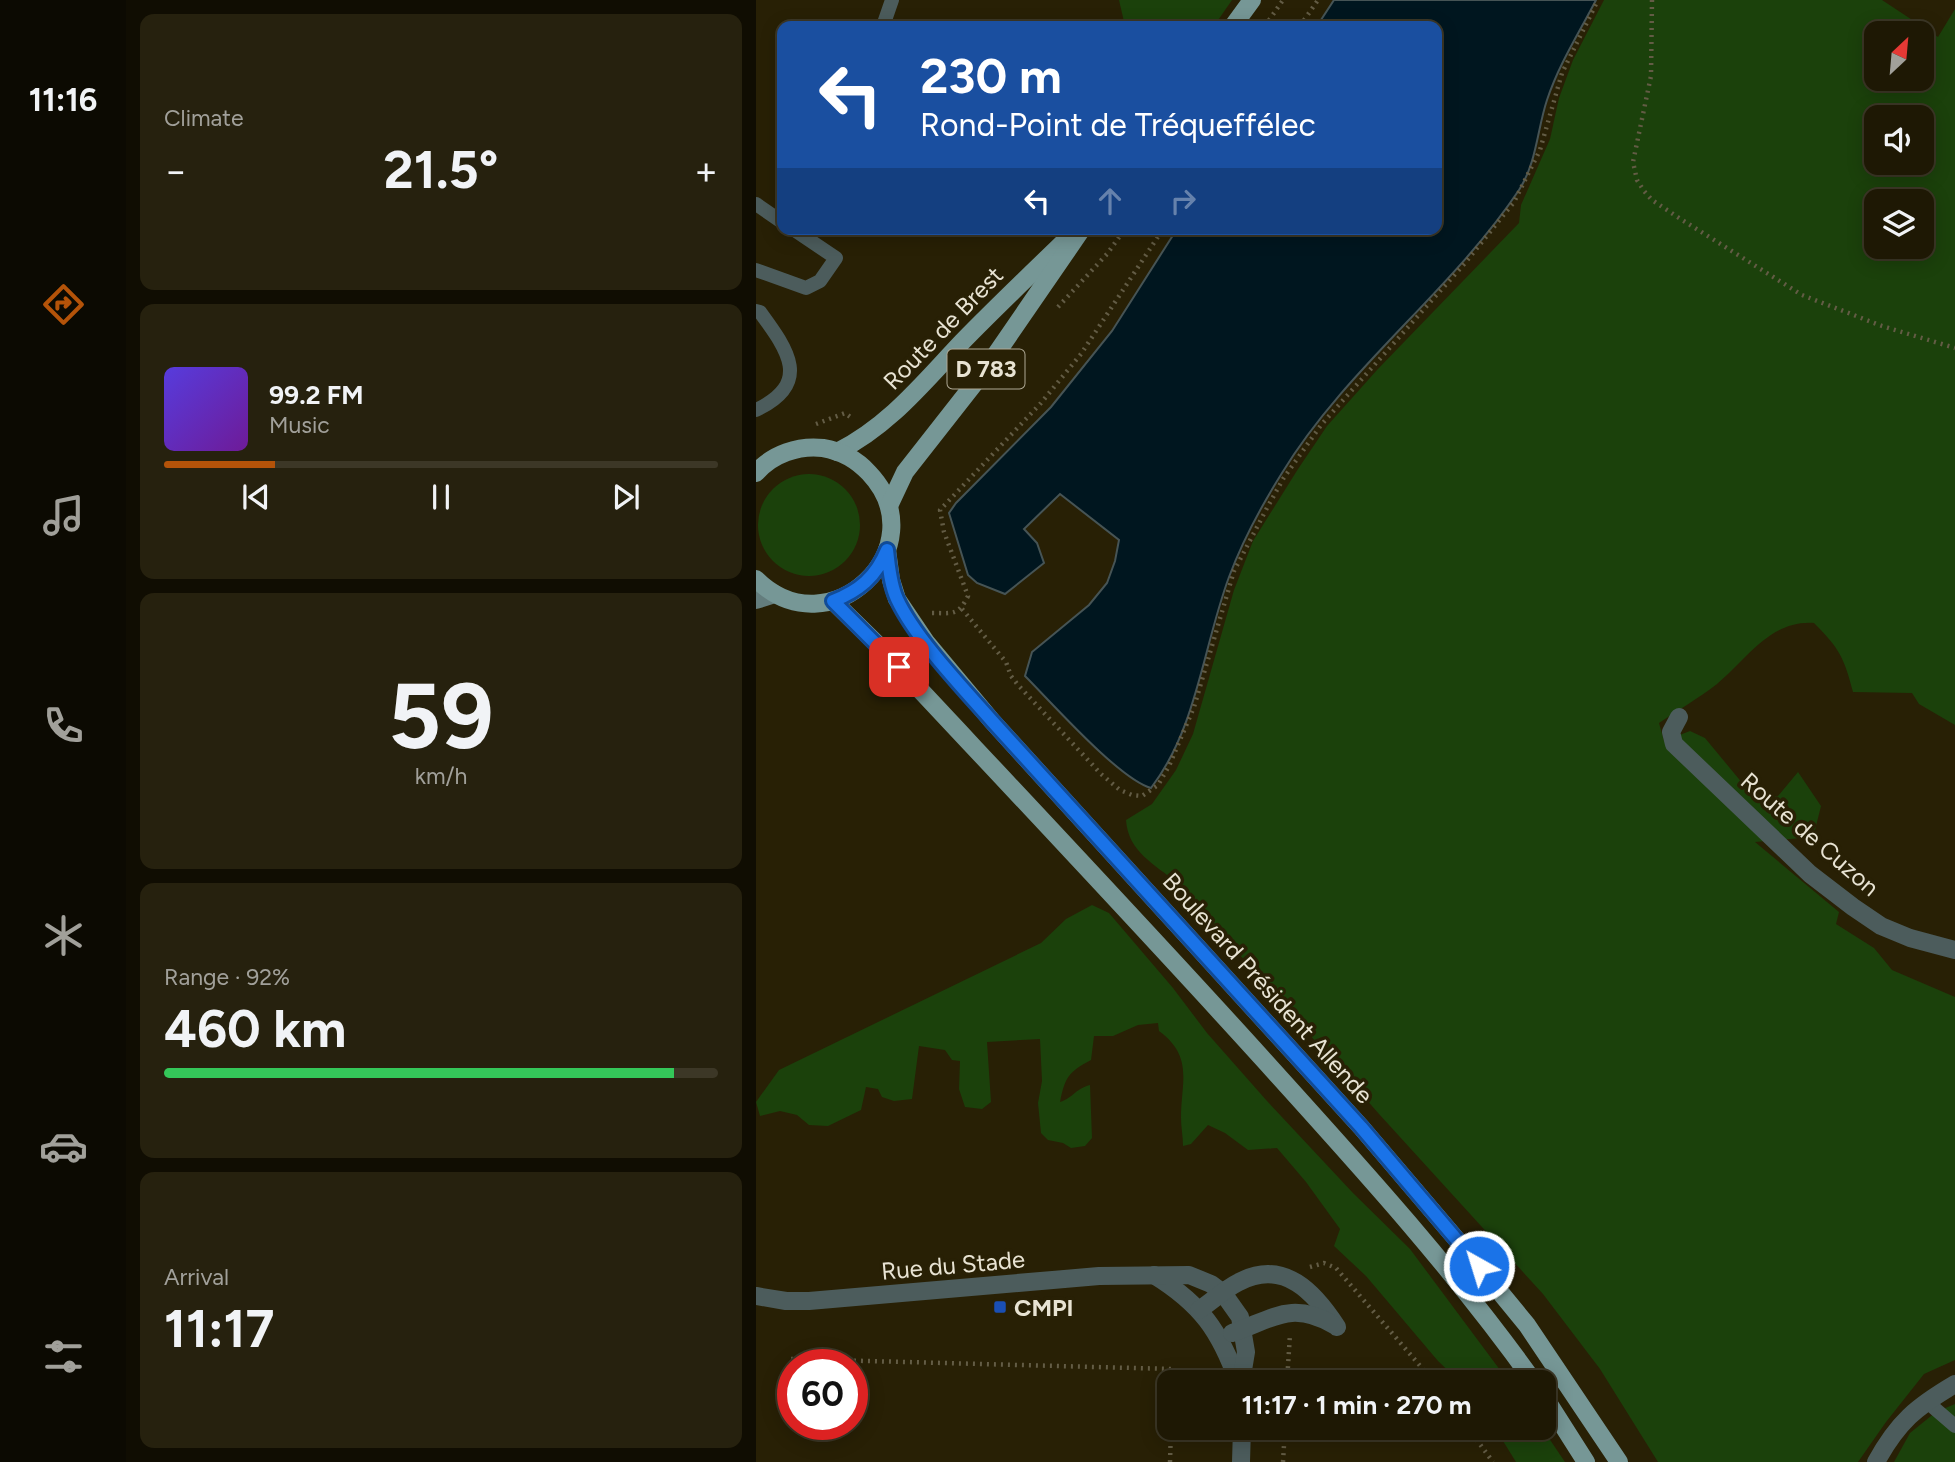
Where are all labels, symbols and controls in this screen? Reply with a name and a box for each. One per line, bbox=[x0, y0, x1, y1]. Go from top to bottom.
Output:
north arrow bbox=[1864, 21, 1934, 91]
map controls bbox=[1864, 21, 1934, 259]
text: 230 m bbox=[920, 46, 1062, 105]
icon: left bbox=[805, 49, 896, 140]
text: 11:16 bbox=[29, 81, 97, 119]
text: Climate bbox=[164, 104, 243, 132]
button: sound bbox=[1864, 105, 1934, 175]
text: Rond-Point de Tréqueffélec bbox=[920, 106, 1316, 144]
text: 21.5° bbox=[384, 139, 498, 201]
text: − bbox=[164, 148, 188, 194]
text: + bbox=[694, 148, 718, 194]
icon: left bbox=[1018, 182, 1056, 220]
icon: ahead bbox=[1091, 182, 1129, 220]
icon: right bbox=[1164, 182, 1202, 220]
button: layers bbox=[1864, 189, 1934, 259]
street label: Route de Brest bbox=[877, 261, 1009, 395]
icon: directions bbox=[39, 280, 88, 329]
road number: D 783 bbox=[947, 350, 1024, 388]
text: 99.2 FM bbox=[269, 379, 364, 411]
text: Music bbox=[269, 411, 330, 439]
icon: previous bbox=[237, 478, 275, 516]
icon: pause bbox=[422, 478, 460, 516]
icon: next bbox=[607, 478, 645, 516]
icon: music bbox=[39, 491, 88, 540]
pin bbox=[869, 637, 929, 697]
icon: arrive bbox=[880, 648, 918, 686]
text: 59 bbox=[388, 662, 494, 771]
icon: phone bbox=[39, 701, 88, 750]
text: km/h bbox=[415, 762, 467, 790]
street label: Route de Cuzon bbox=[1735, 766, 1885, 902]
street label: Boulevard Président Allende bbox=[1157, 867, 1379, 1109]
icon: climate bbox=[39, 911, 88, 960]
text: Range · 92% bbox=[164, 963, 290, 991]
text: 460 km bbox=[164, 998, 346, 1060]
icon: car bbox=[39, 1122, 88, 1171]
position arrow bbox=[1442, 1229, 1516, 1303]
street label: Rue du Stade bbox=[880, 1244, 1026, 1286]
text: Arrival bbox=[164, 1263, 229, 1291]
place label: CMPI bbox=[1014, 1293, 1073, 1322]
text: 11:17 bbox=[164, 1298, 274, 1360]
marker: CMPI bbox=[992, 1299, 1008, 1315]
icon: filters bbox=[39, 1332, 88, 1381]
speed limit sign: 60 bbox=[777, 1349, 868, 1440]
text: 11:17 · 1 min · 270 m bbox=[1241, 1389, 1472, 1421]

